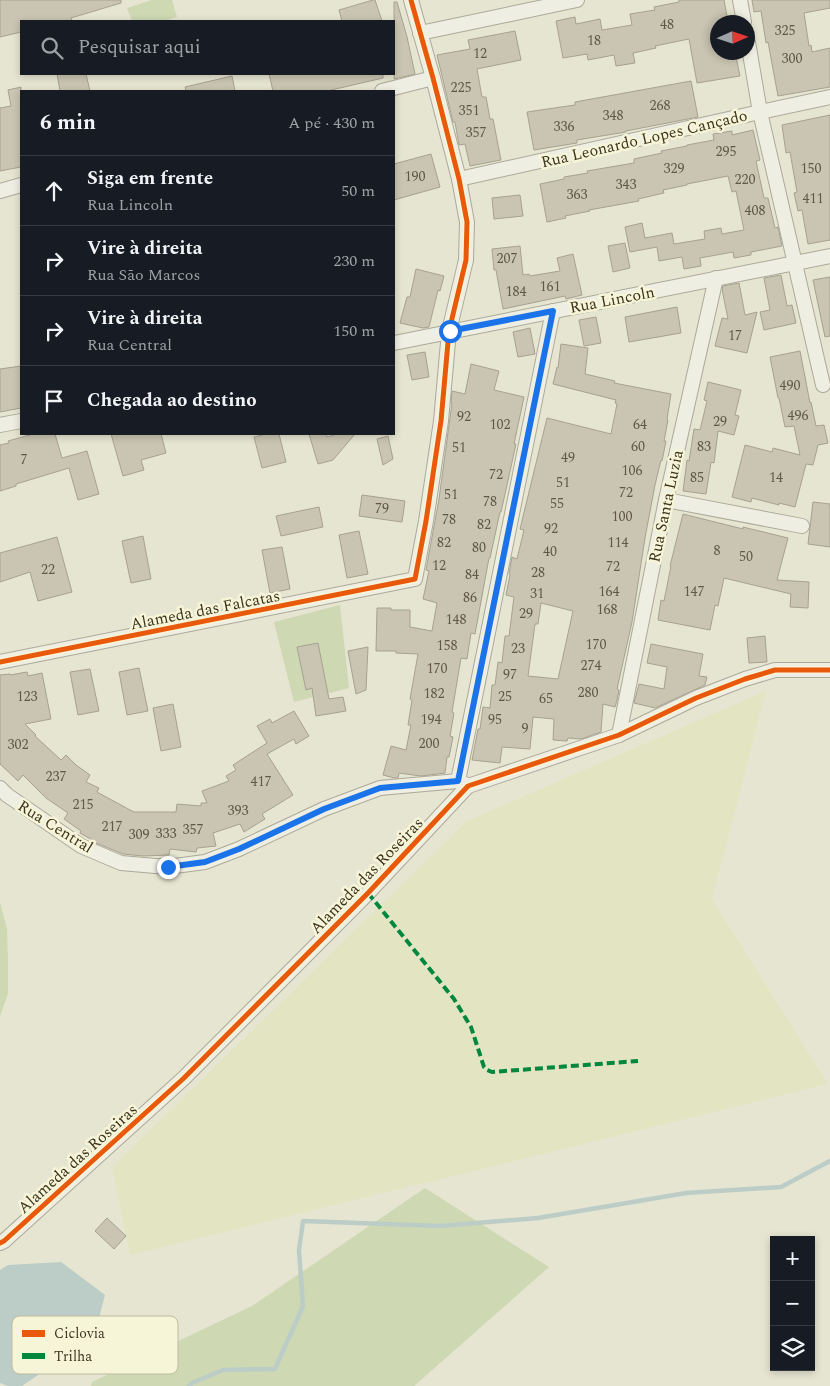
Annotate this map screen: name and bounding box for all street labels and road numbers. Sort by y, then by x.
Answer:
street label: Rua Leonardo Lopes Cançado [539,104,750,174]
street label: Rua Lincoln [568,280,657,320]
street label: Rua Santa Luzia [642,448,690,565]
street label: Alameda das Falcatas [128,584,282,636]
street label: Rua Central [13,794,98,860]
street label: Alameda das Roseiras [304,812,429,940]
street label: Alameda das Roseiras [12,1098,143,1219]

